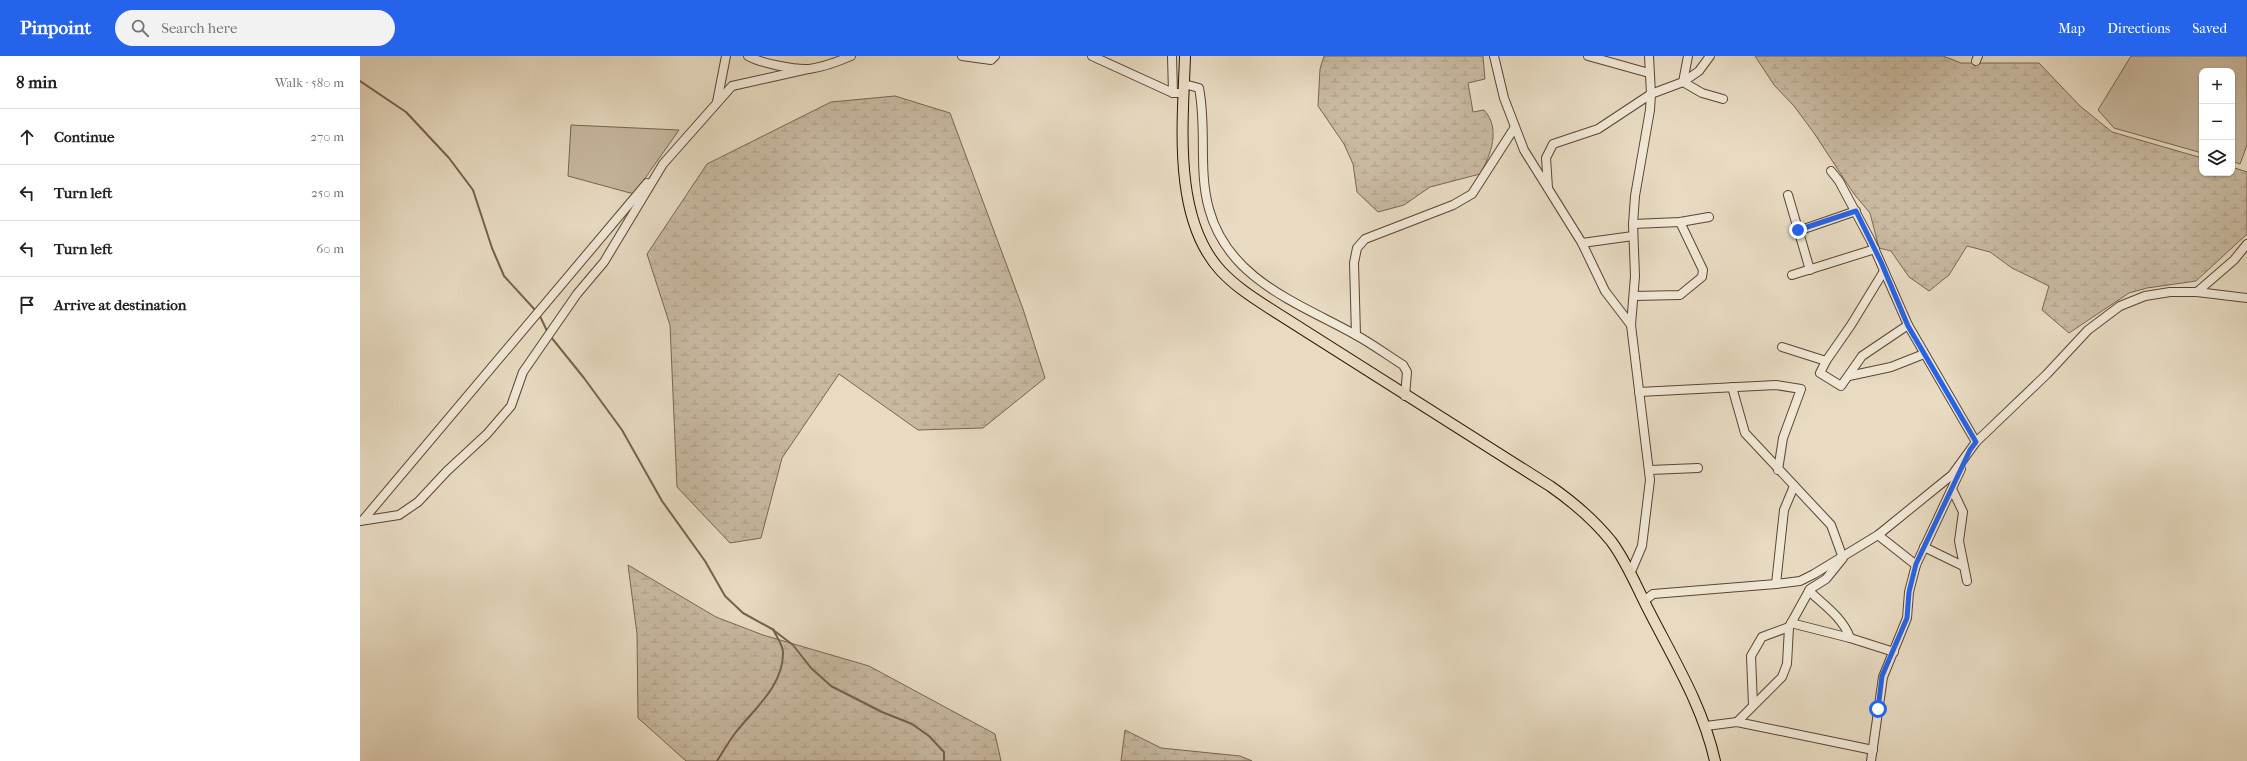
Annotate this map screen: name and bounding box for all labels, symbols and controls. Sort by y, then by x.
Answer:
search box [115,10,395,46]
text: Pinpoint [20,17,91,39]
icon: search [129,17,151,39]
text: Search here [161,19,237,37]
text: Map [2058,20,2085,37]
text: Directions [2107,20,2170,37]
text: Saved [2192,20,2227,37]
map controls [2199,68,2235,176]
button: + [2199,68,2235,104]
text: 8 min [16,72,57,92]
text: Walk · 580 m [275,75,344,90]
button: − [2199,104,2235,140]
icon: ahead [16,126,38,148]
text: Continue [54,128,114,146]
text: 270 m [310,129,344,144]
button: layers [2199,140,2235,176]
icon: left [16,182,38,204]
text: Turn left [54,184,112,202]
text: 250 m [311,185,344,200]
route end [1789,221,1807,239]
icon: left [16,238,38,260]
text: Turn left [54,240,112,258]
text: 60 m [316,241,344,256]
icon: arrive [16,294,38,316]
text: Arrive at destination [54,296,186,314]
route start [1869,700,1887,718]

